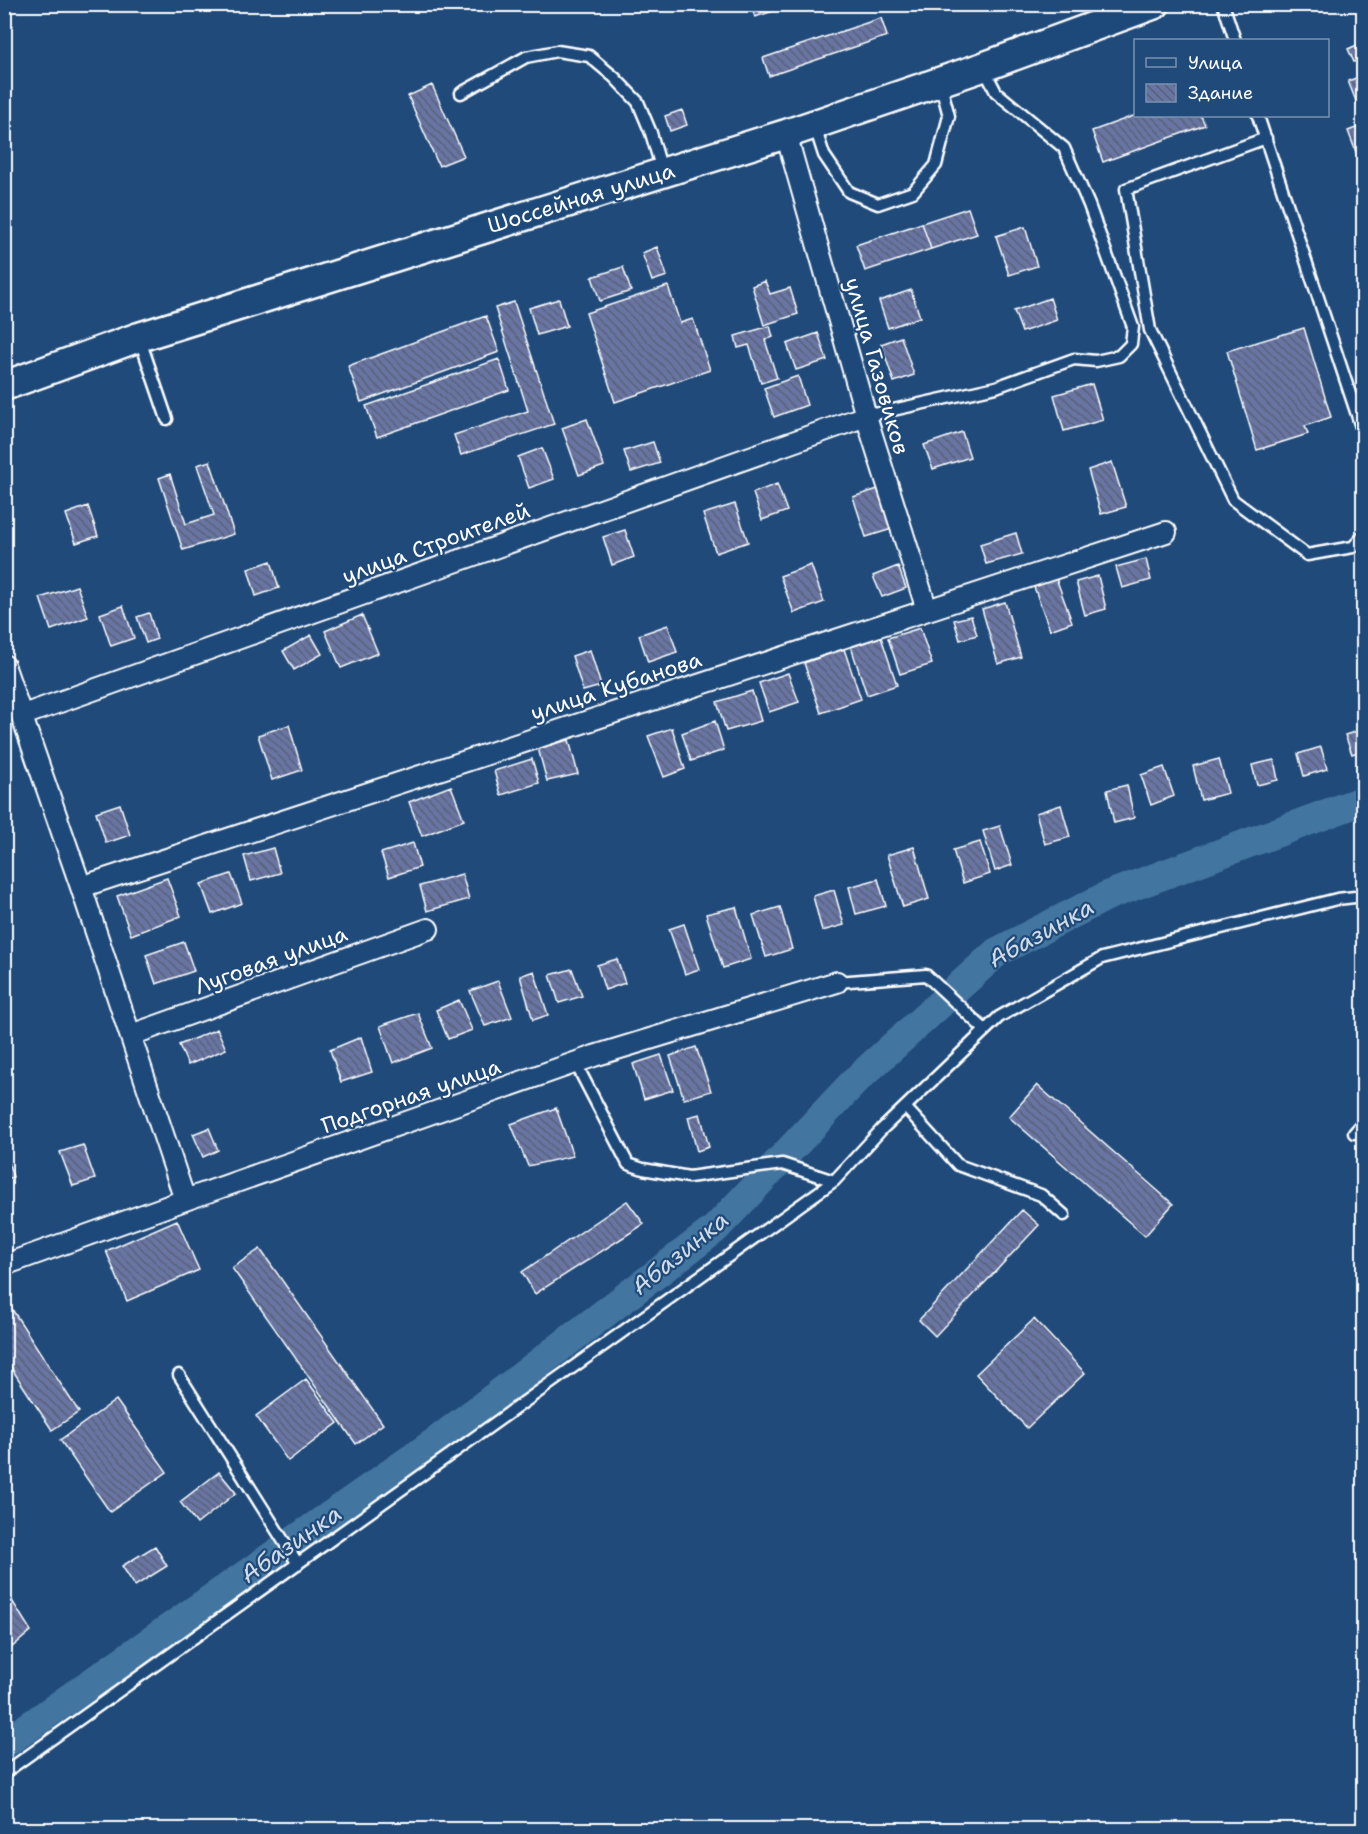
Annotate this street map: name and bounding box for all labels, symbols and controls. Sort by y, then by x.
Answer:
legend [1134,39,1329,117]
text: Улица [1188,51,1242,75]
text: Здание [1188,81,1253,105]
street label: Шоссейная улица [484,156,679,240]
street label: улица Газовиков [838,274,916,458]
street label: улица Строителей [338,496,534,590]
street label: улица Кубанова [527,645,706,727]
water label: Абазинка [982,891,1100,975]
street label: Луговая улица [191,919,352,1001]
street label: Подгорная улица [317,1052,505,1140]
water label: Абазинка [625,1204,735,1302]
water label: Абазинка [234,1497,348,1591]

